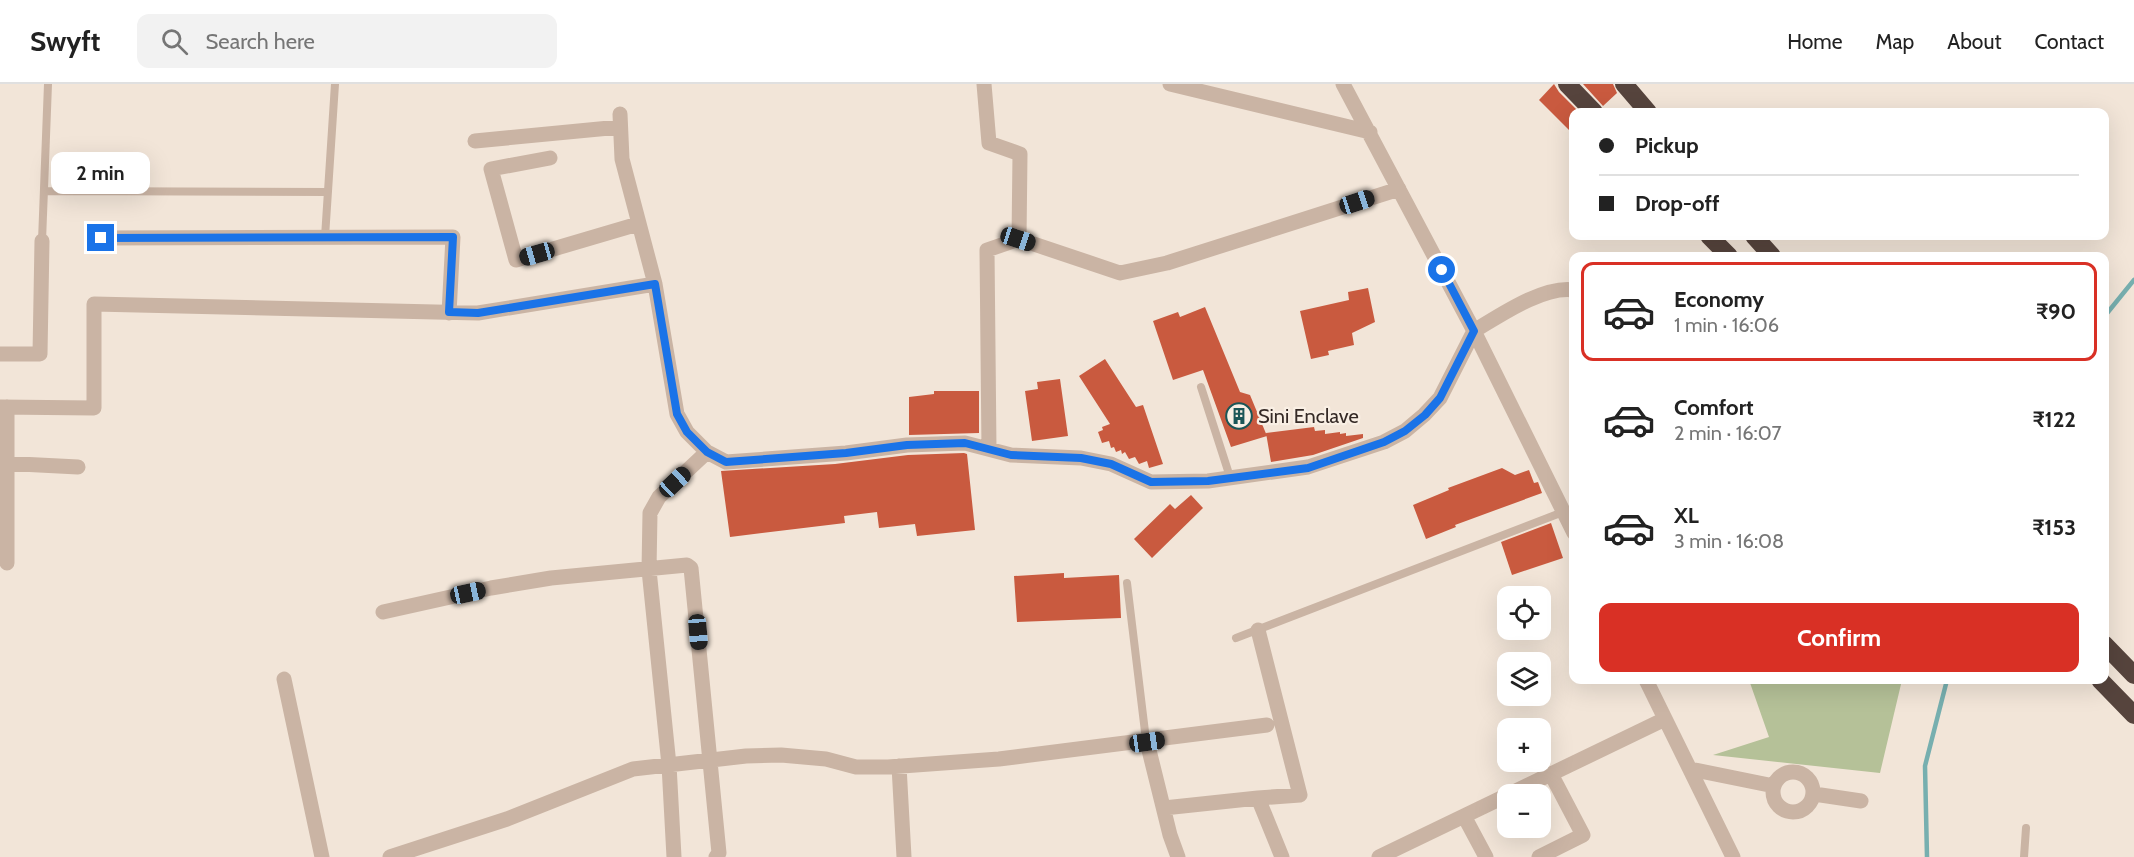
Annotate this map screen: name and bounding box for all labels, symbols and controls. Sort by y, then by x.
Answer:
search box [137,14,557,68]
text: Swyft [30,24,101,58]
icon: search [158,25,191,58]
text: Search here [206,28,315,55]
text: Home [1787,29,1843,54]
text: Map [1876,29,1914,54]
text: About [1947,29,2001,54]
text: Contact [2034,29,2104,54]
text: Pickup [1635,132,1699,159]
callout: 2 min [51,151,150,193]
text: 2 min [76,161,125,185]
car [1337,188,1377,216]
text: Drop-off [1635,190,1719,217]
route end [87,224,114,251]
car [998,225,1038,253]
car [517,240,557,268]
route start [1428,256,1455,283]
icon: car [1602,285,1656,339]
text: Economy [1674,286,1764,313]
text: ₹90 [2036,298,2076,325]
text: 1 min · 16:06 [1674,313,1779,337]
icon: car [1602,393,1656,447]
text: Comfort [1674,394,1753,421]
building icon: Sini Enclave [1224,401,1254,431]
place label: Sini Enclave [1258,404,1359,428]
text: ₹122 [2033,406,2076,433]
text: 2 min · 16:07 [1674,421,1782,445]
car [656,463,694,501]
icon: car [1602,501,1656,555]
text: XL [1674,502,1699,529]
text: ₹153 [2032,514,2076,541]
text: 3 min · 16:08 [1674,529,1784,553]
car [449,580,487,606]
map controls [1497,586,1551,838]
button: locate [1497,586,1551,640]
button: Confirm [1599,603,2079,672]
car [687,613,709,651]
button: layers [1497,652,1551,706]
button: + [1497,718,1551,772]
car [1128,731,1166,753]
button: − [1497,784,1551,838]

